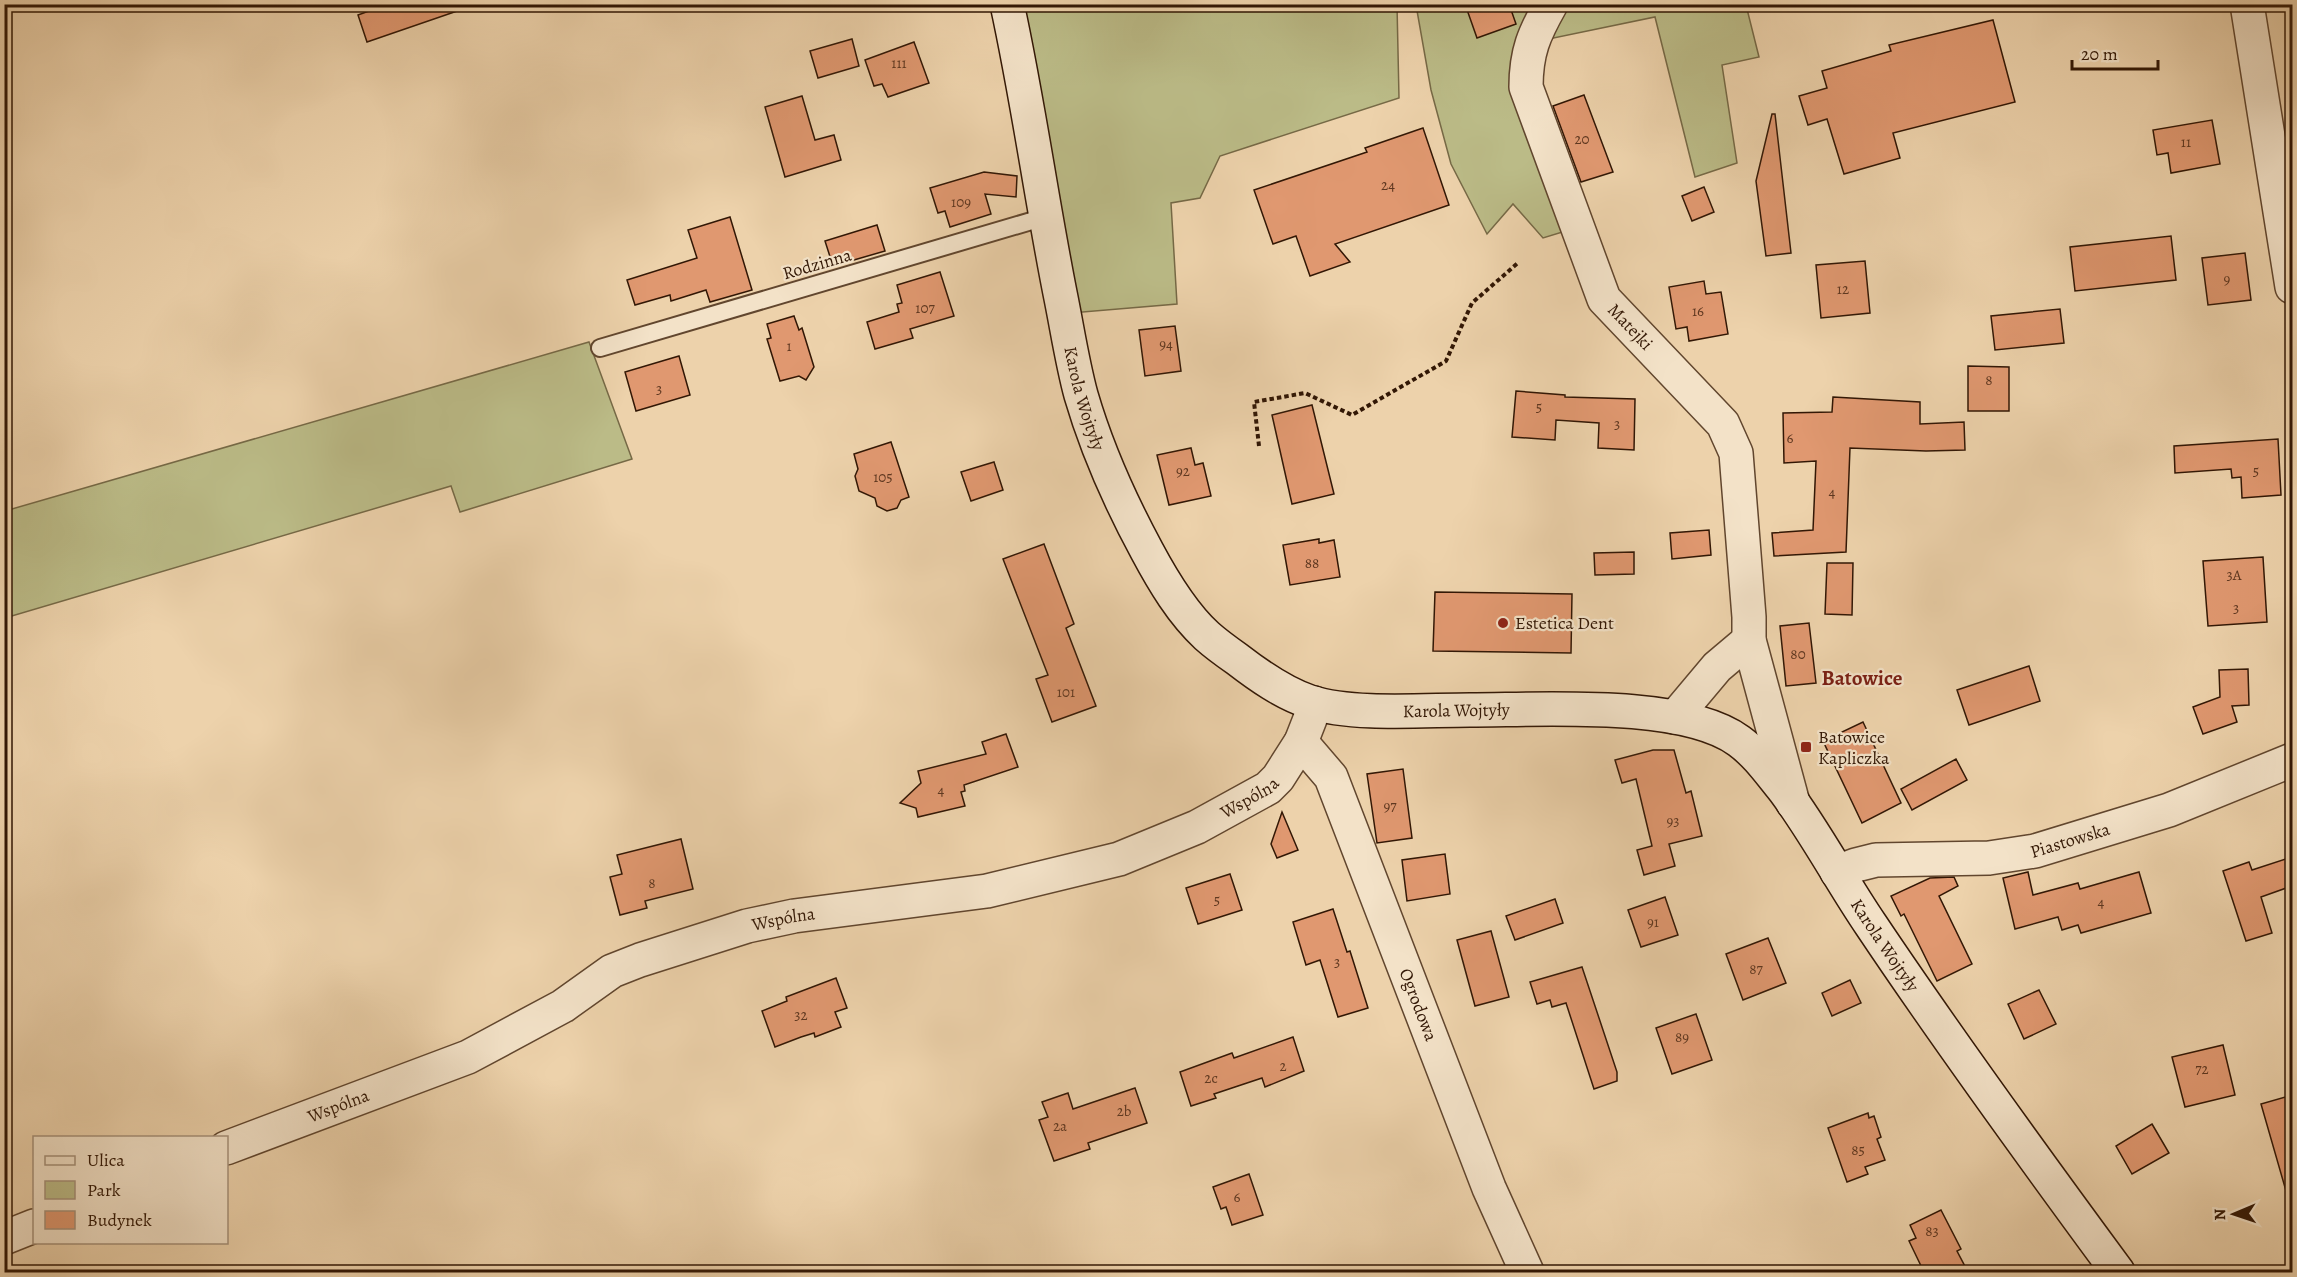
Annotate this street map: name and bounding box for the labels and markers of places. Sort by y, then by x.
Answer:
place label: Estetica Dent [1515,611,1614,635]
marker: Estetica Dent [1496,616,1510,630]
place label: Batowice Kapliczka [1818,725,1890,770]
marker: Batowice Kapliczka [1799,740,1813,754]

